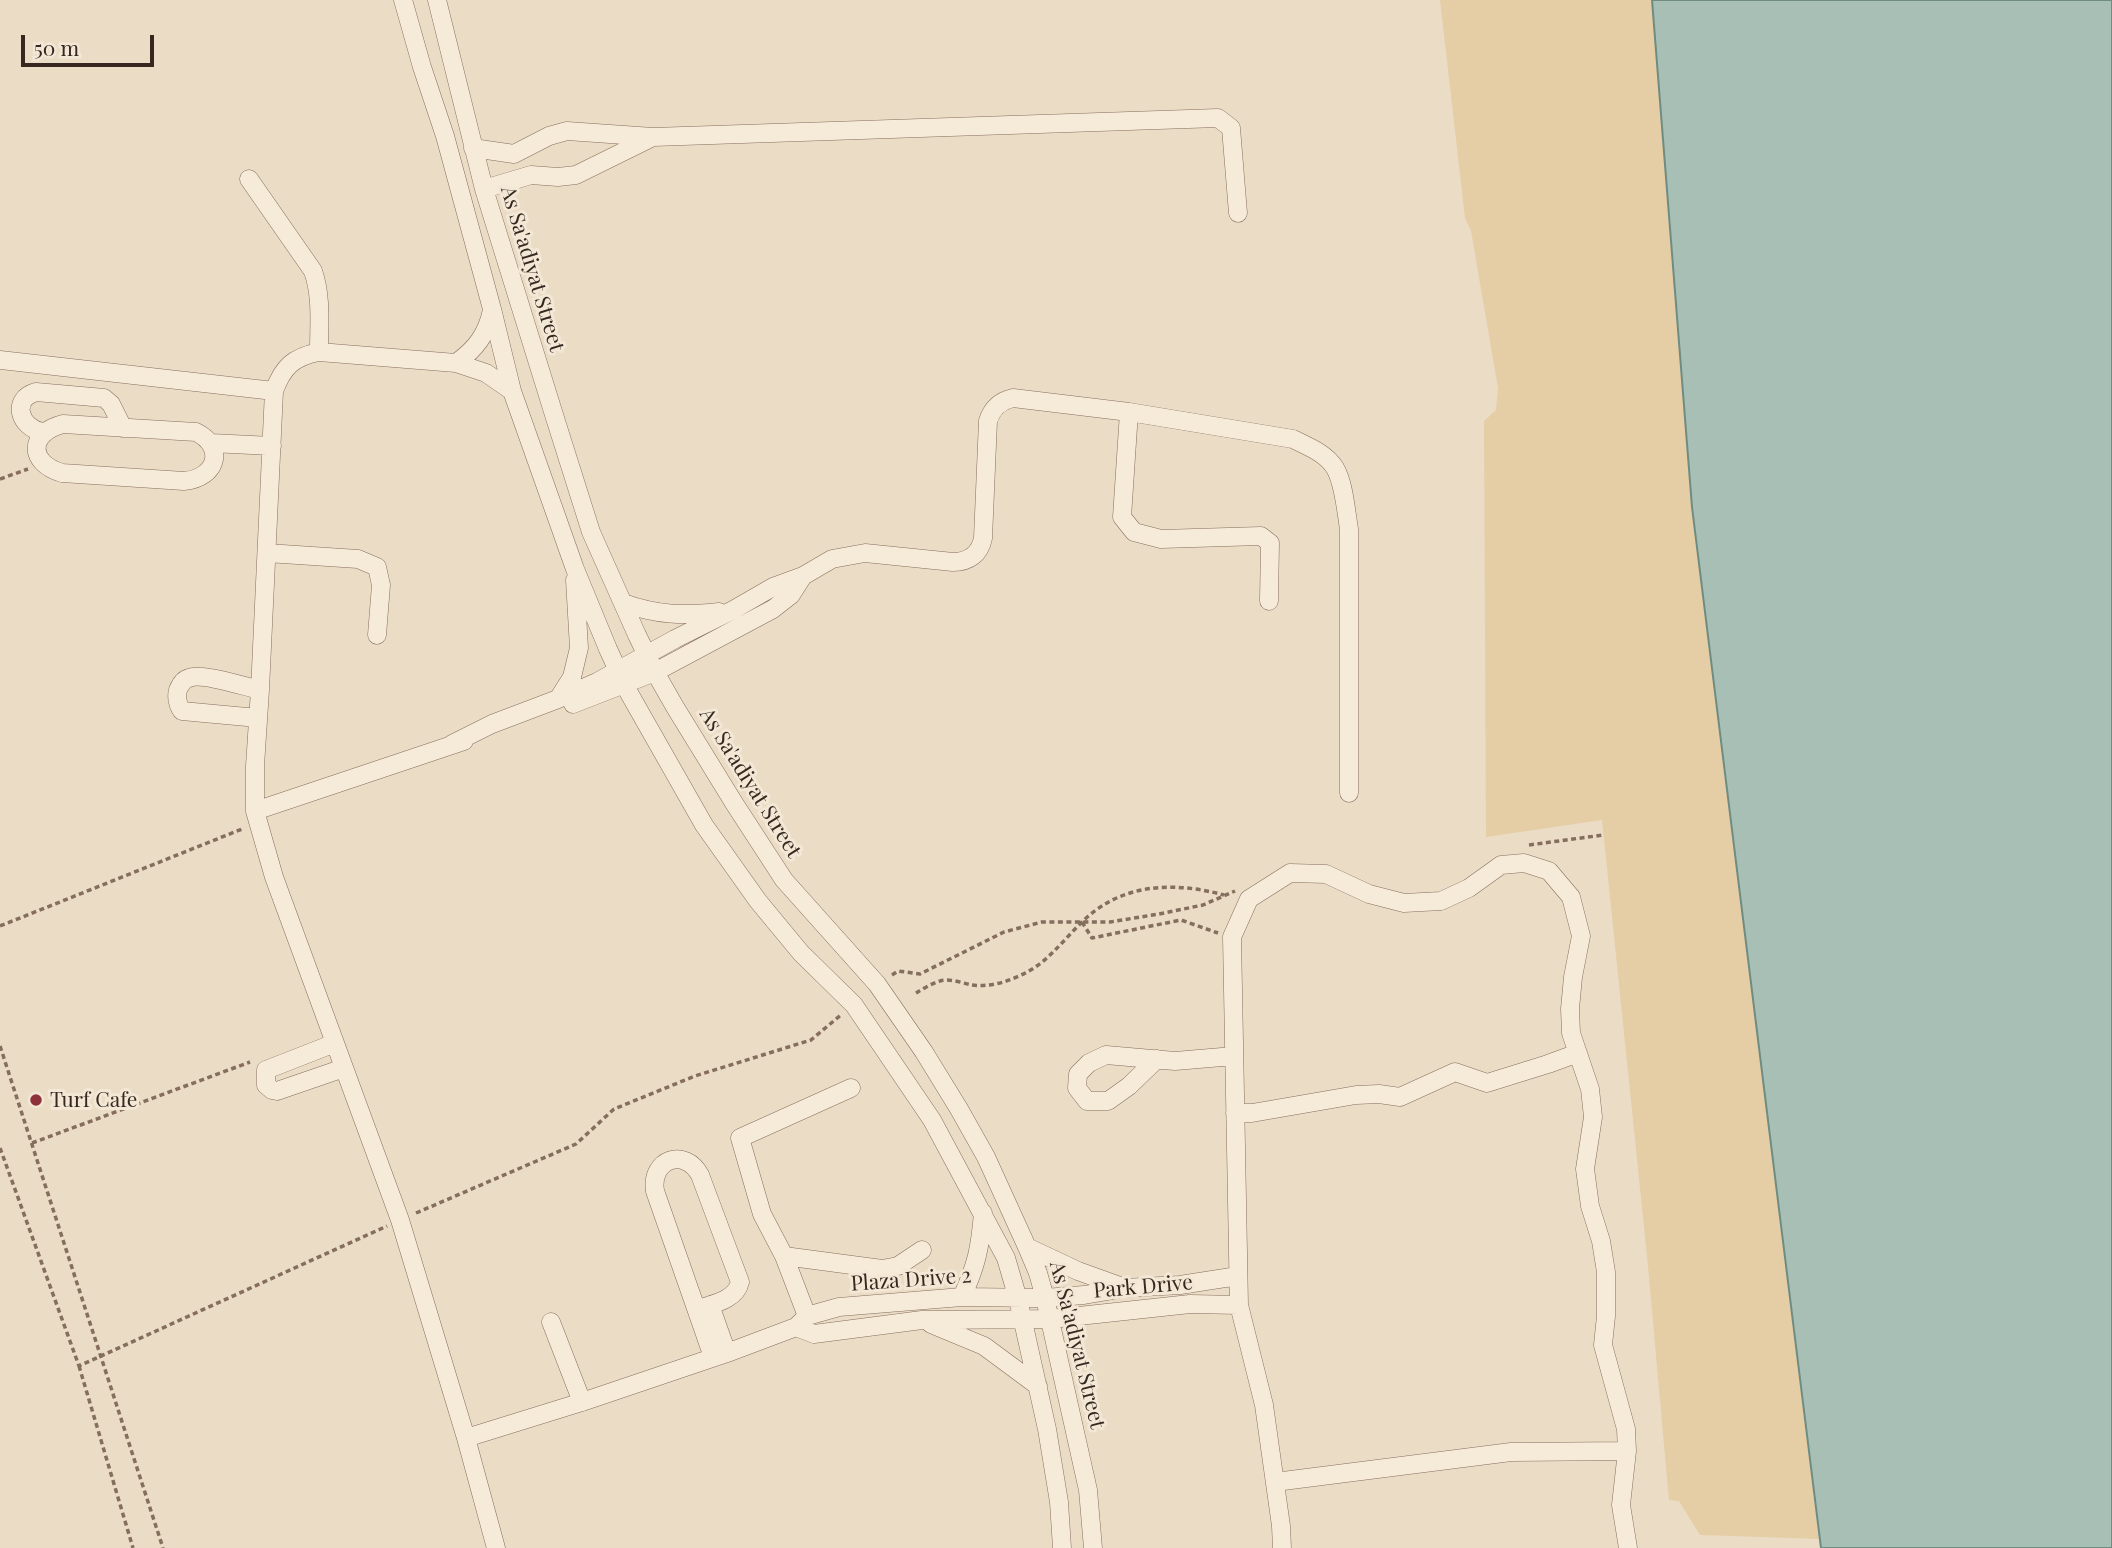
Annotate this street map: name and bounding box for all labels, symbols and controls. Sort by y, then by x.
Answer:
scale bar [24,21,158,65]
text: 50 m [34,33,79,61]
street label: As Sa'adiyat Street [495,183,569,355]
street label: As Sa'adiyat Street [694,704,806,862]
place label: Turf Cafe [50,1087,137,1113]
marker: Turf Cafe [28,1092,44,1108]
street label: As Sa'adiyat Street [1044,1259,1110,1431]
street label: Plaza Drive 2 [850,1263,972,1297]
street label: Park Drive [1092,1270,1194,1304]

